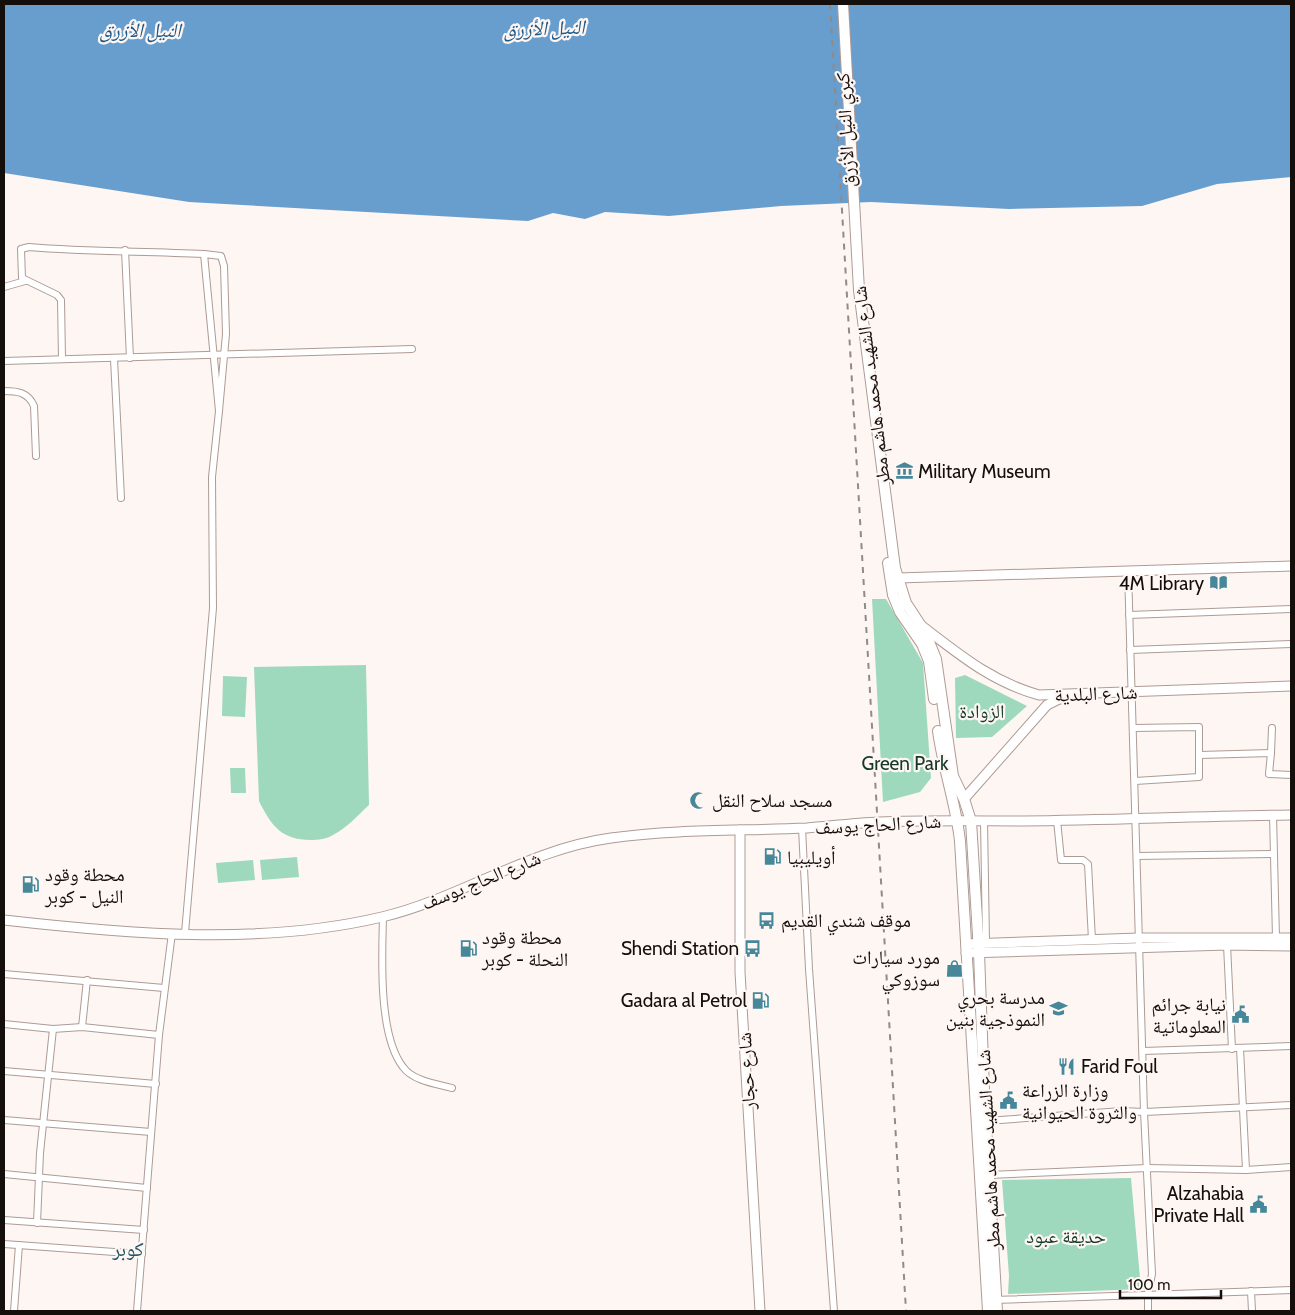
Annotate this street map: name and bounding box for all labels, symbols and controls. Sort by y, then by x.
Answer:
water label: النيل الأزرق [503,15,587,42]
water label: النيل الأزرق [99,18,183,43]
street label: كبري النيل الأزرق [831,72,864,188]
street label: شارع الشهيد محمد هاشم مطر [848,285,896,488]
place label: Military Museum [918,460,1051,483]
museum icon: Military Museum [894,461,914,481]
place label: 4M Library [1119,572,1204,595]
library icon: 4M Library [1208,573,1228,593]
street label: شارع البلدية [1054,681,1138,706]
park label: الزوادة [959,700,1005,723]
park label: Green Park [861,752,949,775]
place label: مسجد سلاح النقل [712,789,832,812]
mosque icon: مسجد سلاح النقل [688,790,708,810]
street label: شارع الحاج يوسف [814,810,942,839]
street label: شارع الحاج يوسف [418,846,544,915]
place label: أويليبيا [787,846,836,869]
fuel station icon: أويليبيا [763,847,783,867]
place label: محطة وقود النيل - كوبر [44,863,125,908]
fuel station icon: محطة وقود النيل - كوبر [21,875,41,895]
place label: موقف شندي القديم [781,909,911,936]
bus stop icon: موقف شندي القديم [757,910,777,930]
place label: محطة وقود النحلة - كوبر [481,926,568,971]
place label: Shendi Station [621,937,739,960]
fuel station icon: محطة وقود النحلة - كوبر [458,938,478,958]
bus stop icon: Shendi Station [743,938,763,958]
place label: مورد سيارات سوزوكي [852,946,940,995]
shop icon: مورد سيارات سوزوكي [944,958,964,978]
place label: مدرسة بحري النموذجية بنين [946,986,1045,1031]
place label: Gadara al Petrol [621,989,748,1012]
fuel station icon: Gadara al Petrol [751,990,771,1010]
place label: نيابة جرائم المعلوماتية [1152,993,1226,1038]
school or university icon: مدرسة بحري النموذجية بنين [1049,998,1069,1018]
public building icon: نيابة جرائم المعلوماتية [1230,1005,1250,1025]
street label: شارع حجار [733,1032,760,1111]
street label: شارع الشهيد محمد هاشم مطر [972,1049,1006,1252]
place label: Farid Foul [1081,1055,1158,1078]
restaurant icon: Farid Foul [1057,1056,1077,1076]
place label: وزارة الزراعة والثروة الحيوانية [1022,1079,1137,1124]
public building icon: وزارة الزراعة والثروة الحيوانية [998,1091,1018,1111]
place label: Alzahabia Private Hall [1153,1182,1245,1227]
public building icon: Alzahabia Private Hall [1248,1194,1268,1214]
park label: حديقة عبود [1026,1225,1106,1248]
district label: كوبر [111,1237,144,1261]
scale bar [1120,1268,1221,1300]
text: 100 m [1128,1276,1170,1294]

